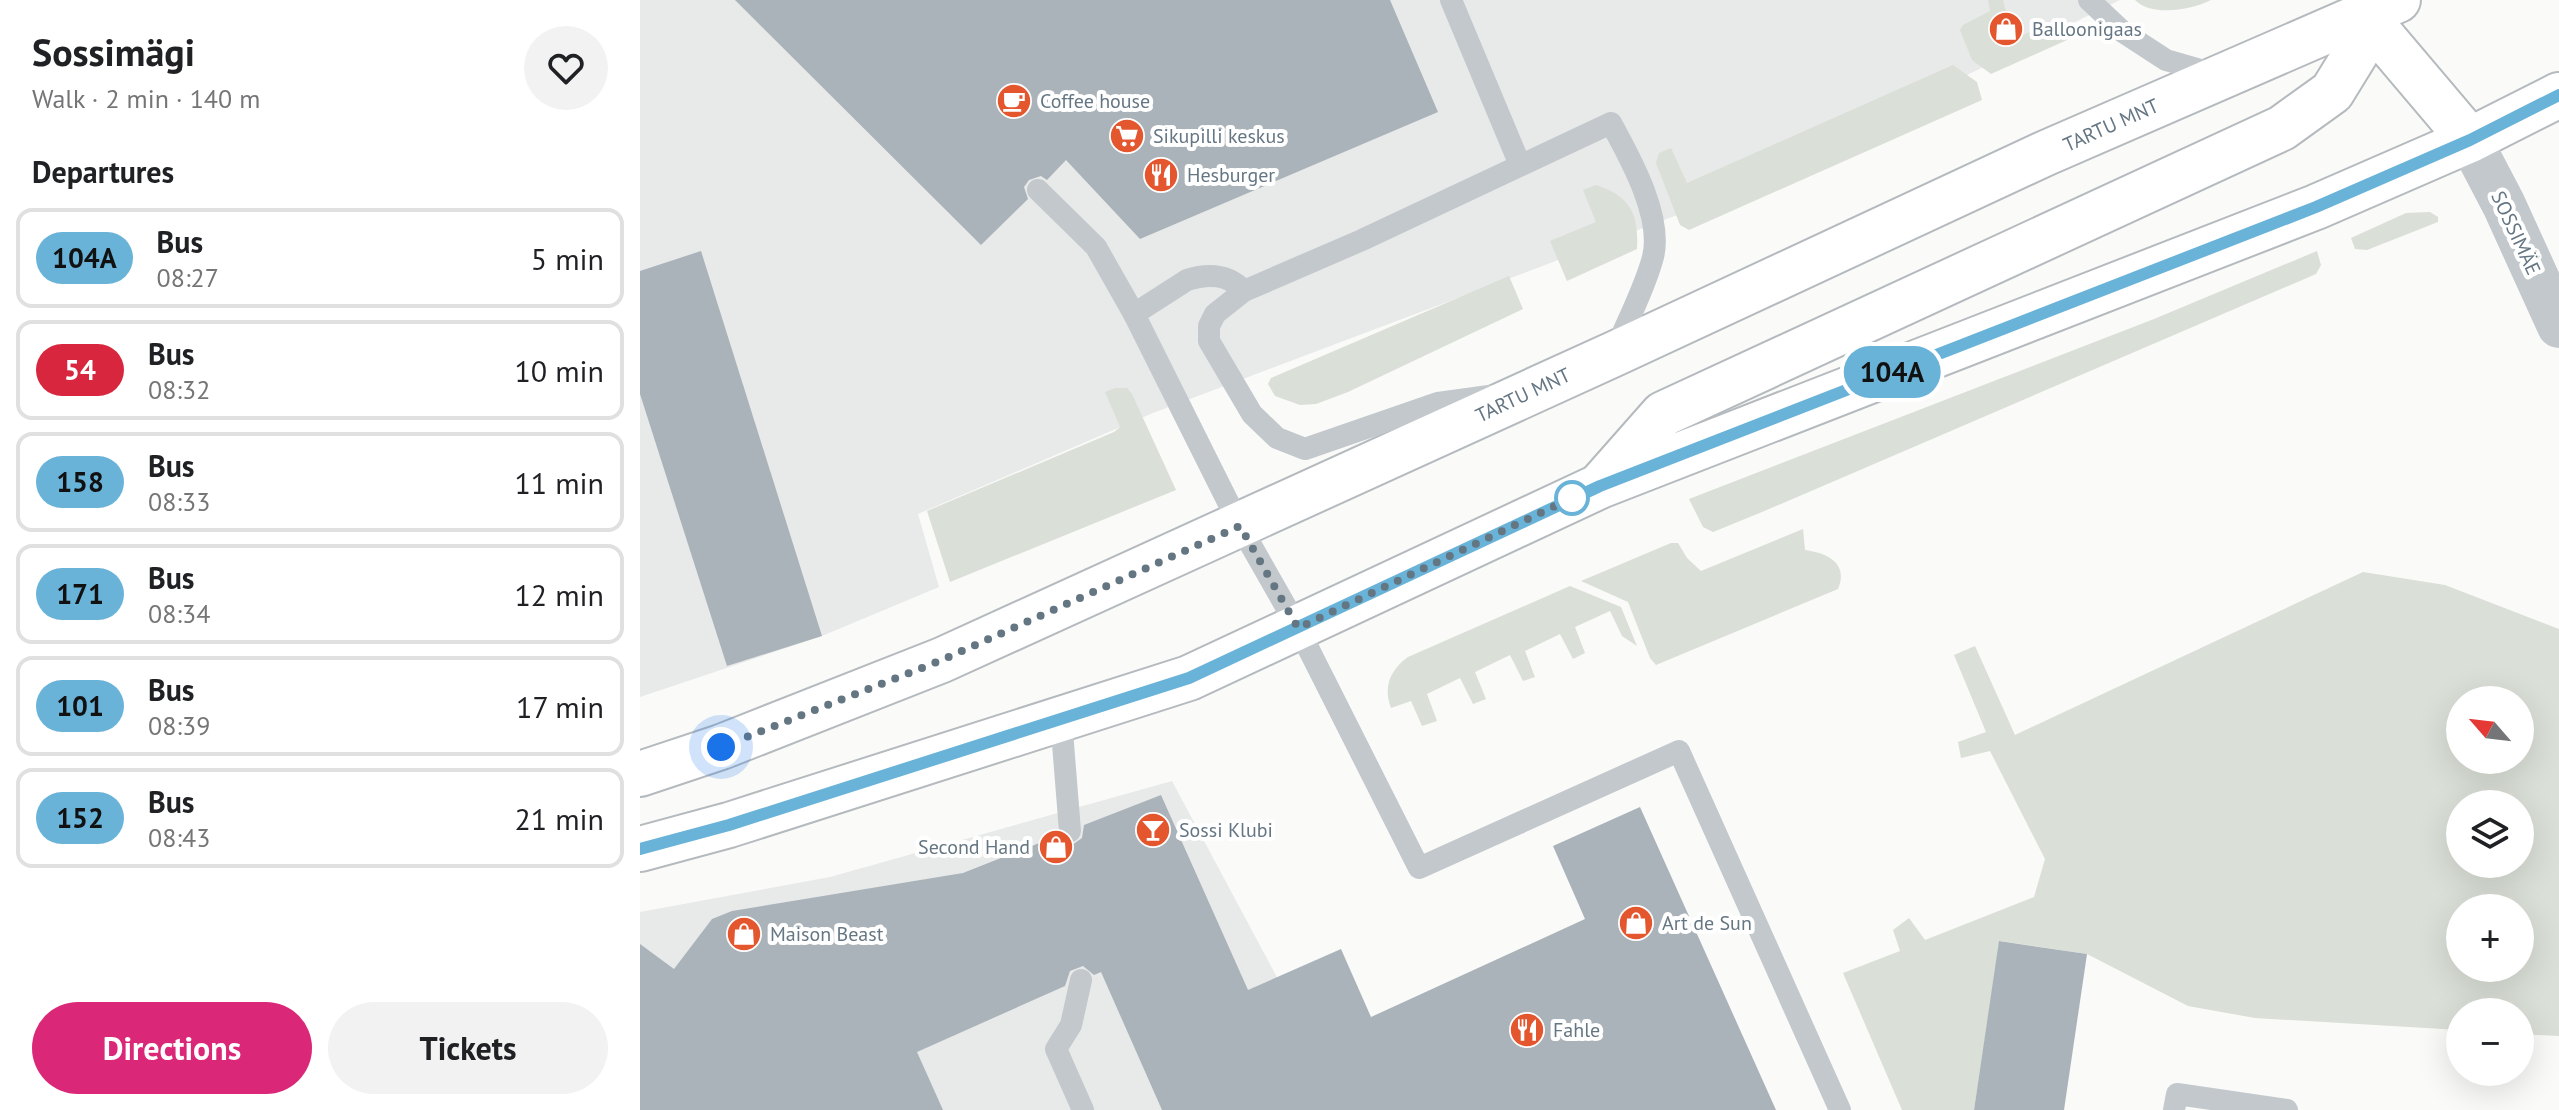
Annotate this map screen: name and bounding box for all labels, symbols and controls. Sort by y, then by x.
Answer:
shop icon: Balloonigaas [1987,10,2025,48]
place label: Balloonigaas [2032,16,2142,42]
button: heart [524,26,608,110]
text: Sossimägi [32,27,195,76]
text: Walk · 2 min · 140 m [32,82,260,115]
cafe icon: Coffee house [995,82,1033,120]
place label: Coffee house [1040,88,1150,114]
street label: TARTU MNT [2059,92,2163,158]
supermarket icon: Sikupilli keskus [1108,117,1146,155]
place label: Sikupilli keskus [1153,123,1285,149]
text: Departures [32,152,174,191]
restaurant icon: Hesburger [1142,156,1180,194]
place label: Hesburger [1187,162,1275,188]
street label: SOSSIMÄE [2485,187,2547,279]
text: Bus [157,222,203,261]
text: 104A [52,239,117,276]
text: 5 min [531,239,604,278]
text: 08:27 [157,261,219,294]
text: Bus [148,334,195,373]
line badge: 104A [1836,346,1948,398]
text: 54 [64,351,96,388]
text: 10 min [514,351,604,390]
text: 104A [1860,353,1924,390]
street label: TARTU MNT [1471,362,1575,428]
text: 08:32 [148,373,210,406]
text: Bus [148,446,195,485]
text: 158 [56,463,104,500]
text: 11 min [514,463,604,502]
unlabelled marker [1555,481,1589,515]
text: 08:33 [148,485,210,518]
text: Bus [148,558,195,597]
text: 171 [56,575,104,612]
text: 12 min [514,575,604,614]
text: 08:34 [148,597,210,630]
text: Bus [148,670,195,709]
north arrow [2446,686,2534,774]
map controls [2446,686,2534,1086]
text: 101 [56,687,104,724]
text: 17 min [516,687,604,726]
text: 08:39 [148,709,210,742]
your location [701,727,741,767]
text: Bus [148,782,195,821]
button: layers [2446,790,2534,878]
text: 152 [56,799,104,836]
text: 21 min [514,799,604,838]
bar icon: Sossi Klubi [1134,811,1172,849]
place label: Sossi Klubi [1179,817,1273,843]
text: 08:43 [148,821,210,854]
shop icon: Second Hand [1037,828,1075,866]
place label: Second Hand [918,834,1030,860]
button: + [2446,894,2534,982]
shop icon: Art de Sun [1617,904,1655,942]
place label: Art de Sun [1662,910,1752,936]
shop icon: Maison Beast [725,915,763,953]
place label: Maison Beast [770,921,884,947]
button: − [2446,998,2534,1086]
button: Directions [32,1002,312,1094]
button: Tickets [328,1002,608,1094]
restaurant icon: Fahle [1508,1011,1546,1049]
place label: Fahle [1553,1017,1600,1043]

